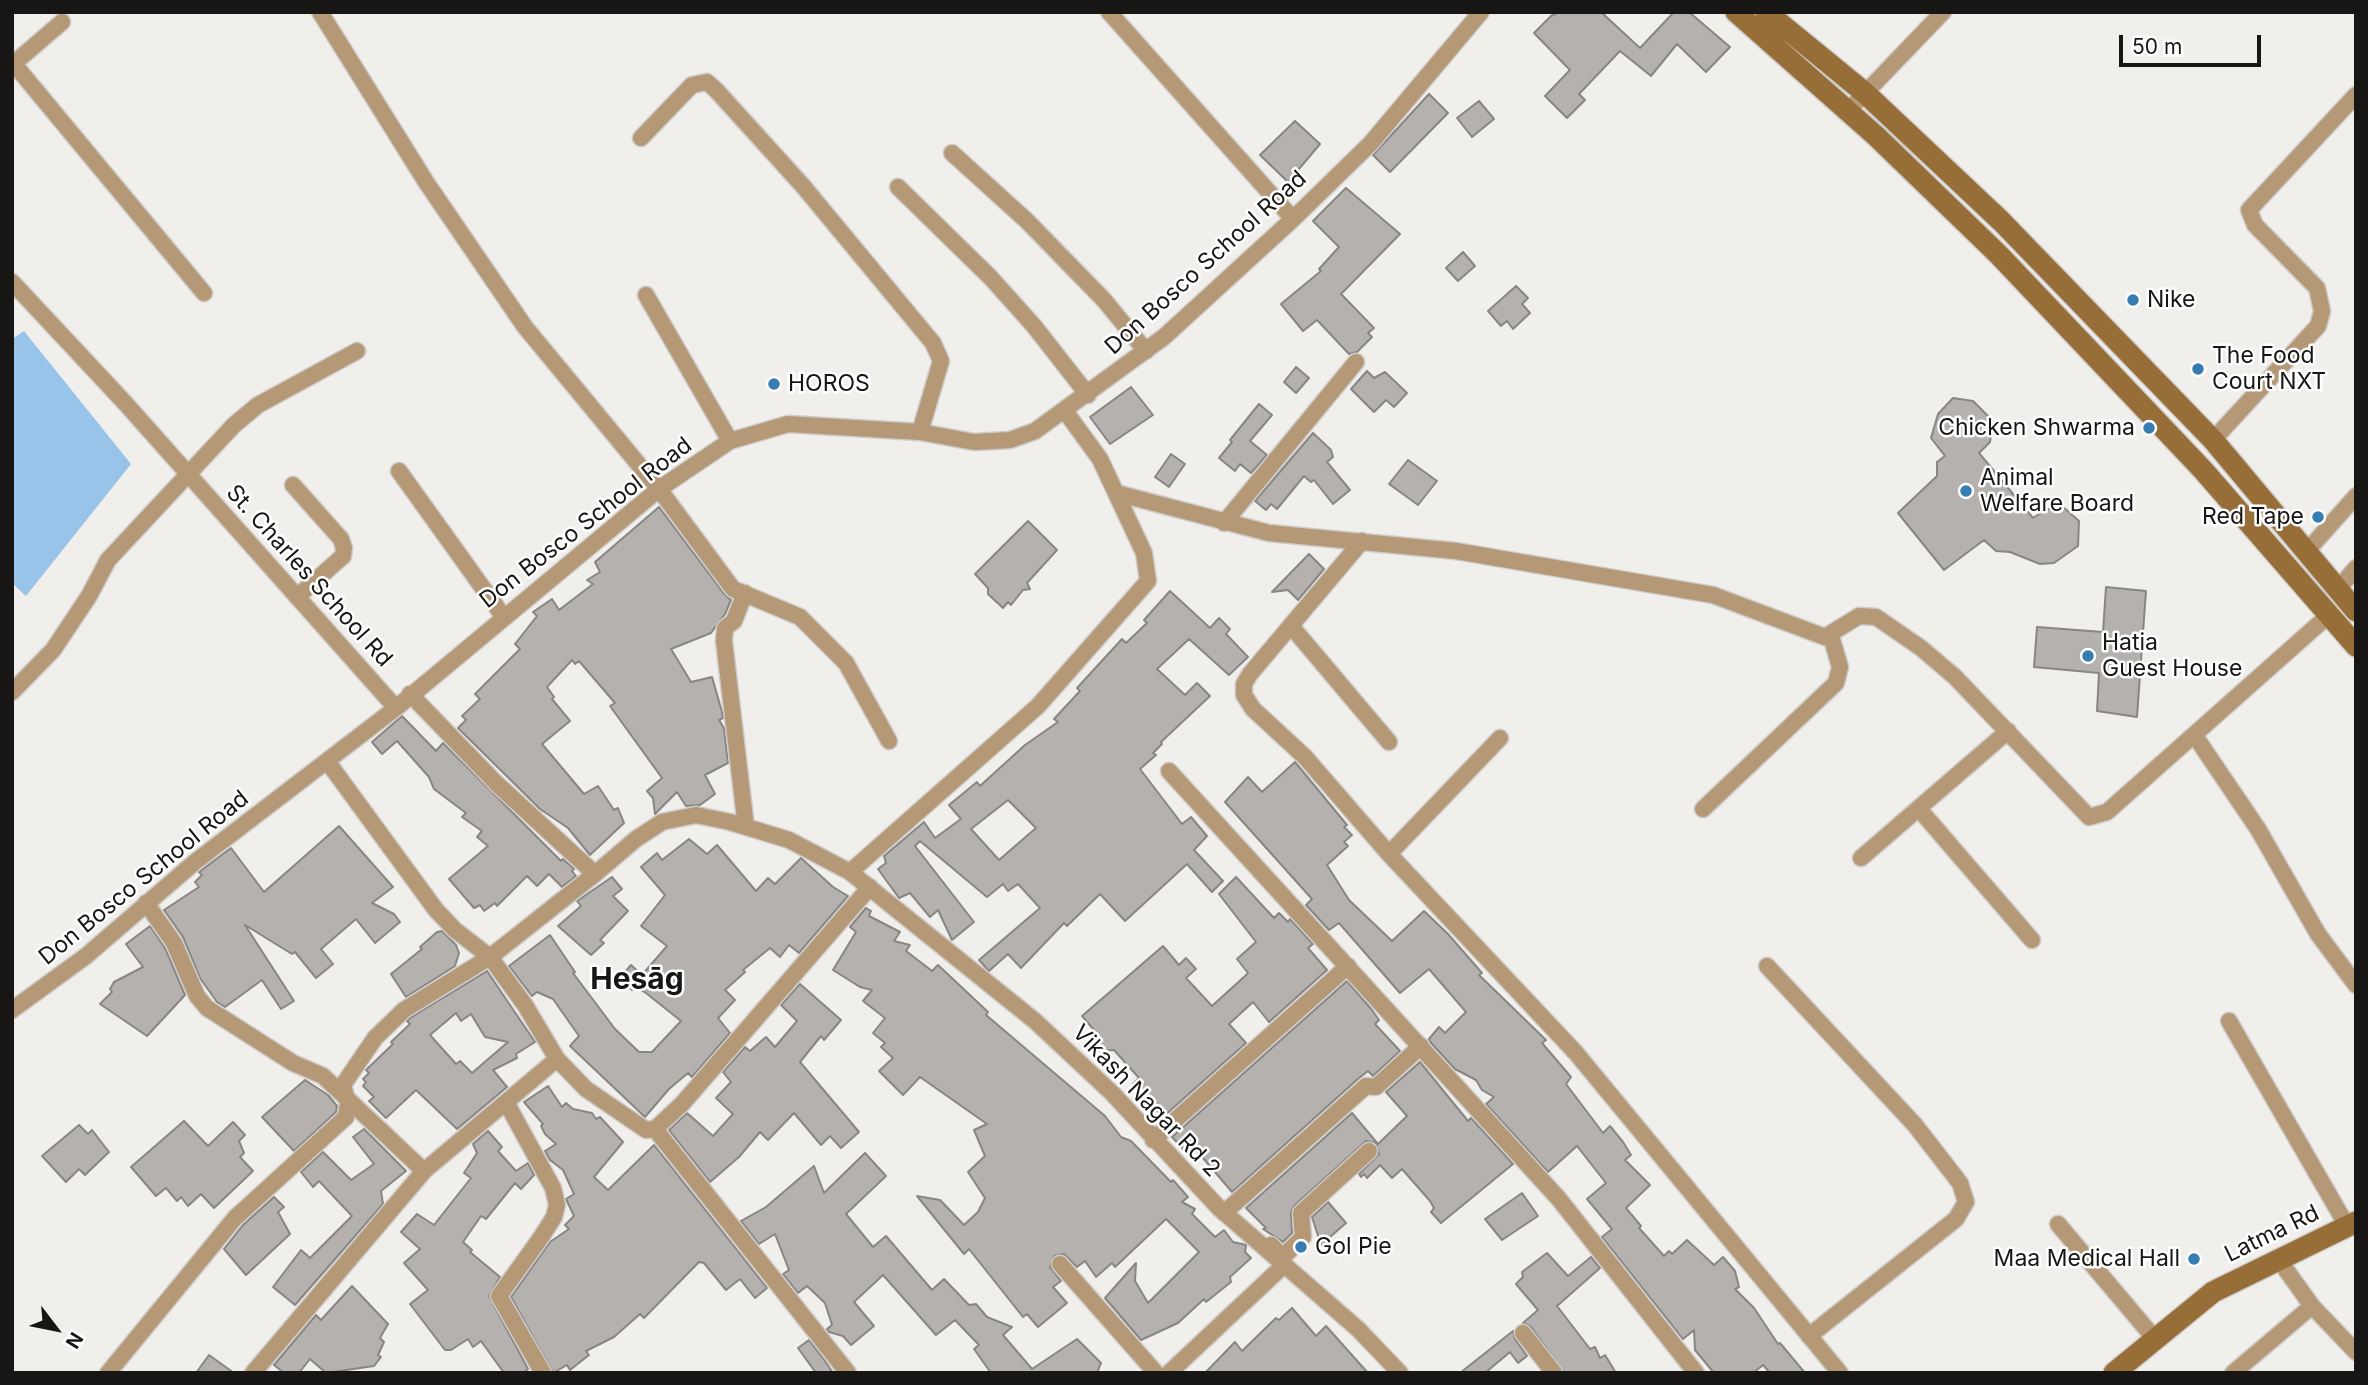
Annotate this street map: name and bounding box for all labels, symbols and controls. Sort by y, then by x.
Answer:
scale bar [2123,21,2265,65]
text: 50 m [2132,34,2182,59]
street label: Don Bosco School Road [1100,165,1312,361]
place label: Nike [2147,286,2195,314]
marker: Nike [2125,292,2141,308]
place label: The Food Court NXT [2212,342,2326,396]
marker: The Food Court NXT [2190,361,2206,377]
place label: HOROS [788,370,870,398]
marker: HOROS [766,376,782,392]
place label: Chicken Shwarma [1938,414,2135,442]
marker: Chicken Shwarma [2141,420,2157,436]
street label: Don Bosco School Road [475,432,697,614]
place label: Animal Welfare Board [1980,464,2134,518]
street label: St. Charles School Rd [220,479,398,673]
marker: Animal Welfare Board [1958,483,1974,499]
place label: Red Tape [2202,503,2304,531]
marker: Red Tape [2310,509,2326,525]
place label: Hatia Guest House [2102,629,2242,683]
marker: Hatia Guest House [2080,648,2096,664]
street label: Don Bosco School Road [34,785,254,971]
district label: Hesāg [590,962,684,998]
street label: Vikash Nagar Rd 2 [1066,1019,1226,1183]
street label: Latma Rd [2220,1199,2324,1269]
place label: Gol Pie [1315,1233,1392,1261]
marker: Gol Pie [1293,1239,1309,1255]
place label: Maa Medical Hall [1994,1245,2180,1273]
marker: Maa Medical Hall [2186,1251,2202,1267]
north arrow [21,1294,91,1364]
text: N [61,1328,88,1353]

